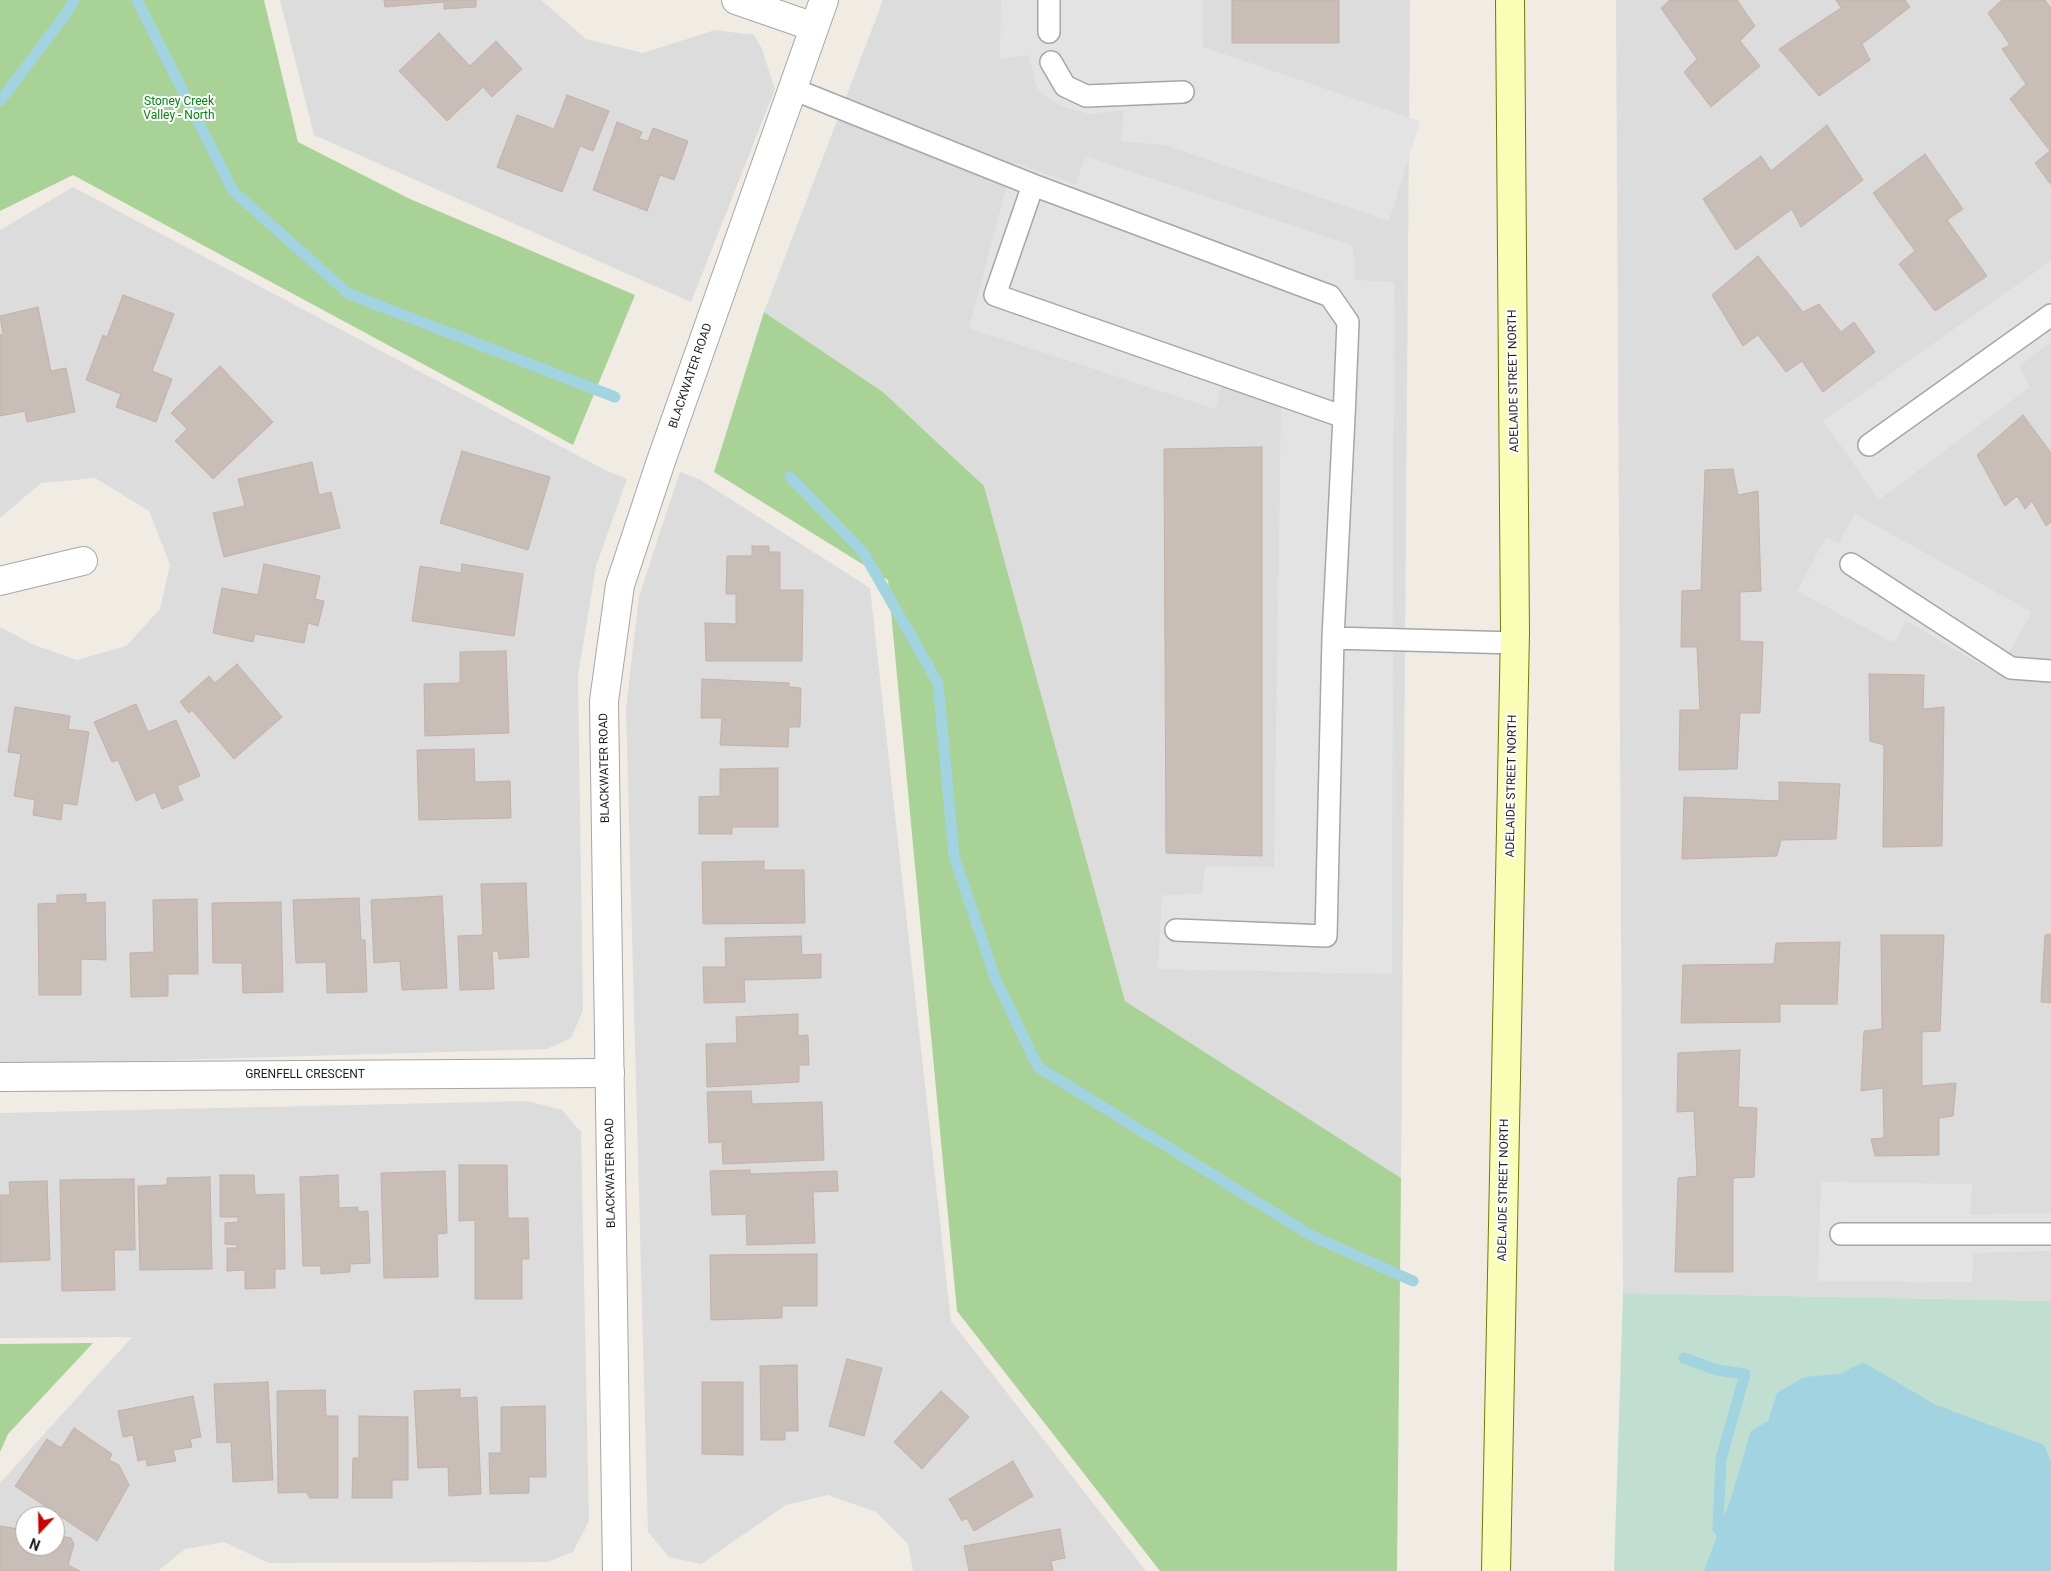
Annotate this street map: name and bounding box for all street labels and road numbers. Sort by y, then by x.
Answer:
street label: ADELAIDE STREET NORTH [1506,309,1522,453]
street label: BLACKWATER ROAD [666,322,716,430]
street label: BLACKWATER ROAD [597,713,613,823]
street label: ADELAIDE STREET NORTH [1504,714,1520,858]
street label: GRENFELL CRESCENT [245,1068,365,1082]
street label: BLACKWATER ROAD [603,1118,619,1228]
street label: ADELAIDE STREET NORTH [1496,1118,1512,1262]

